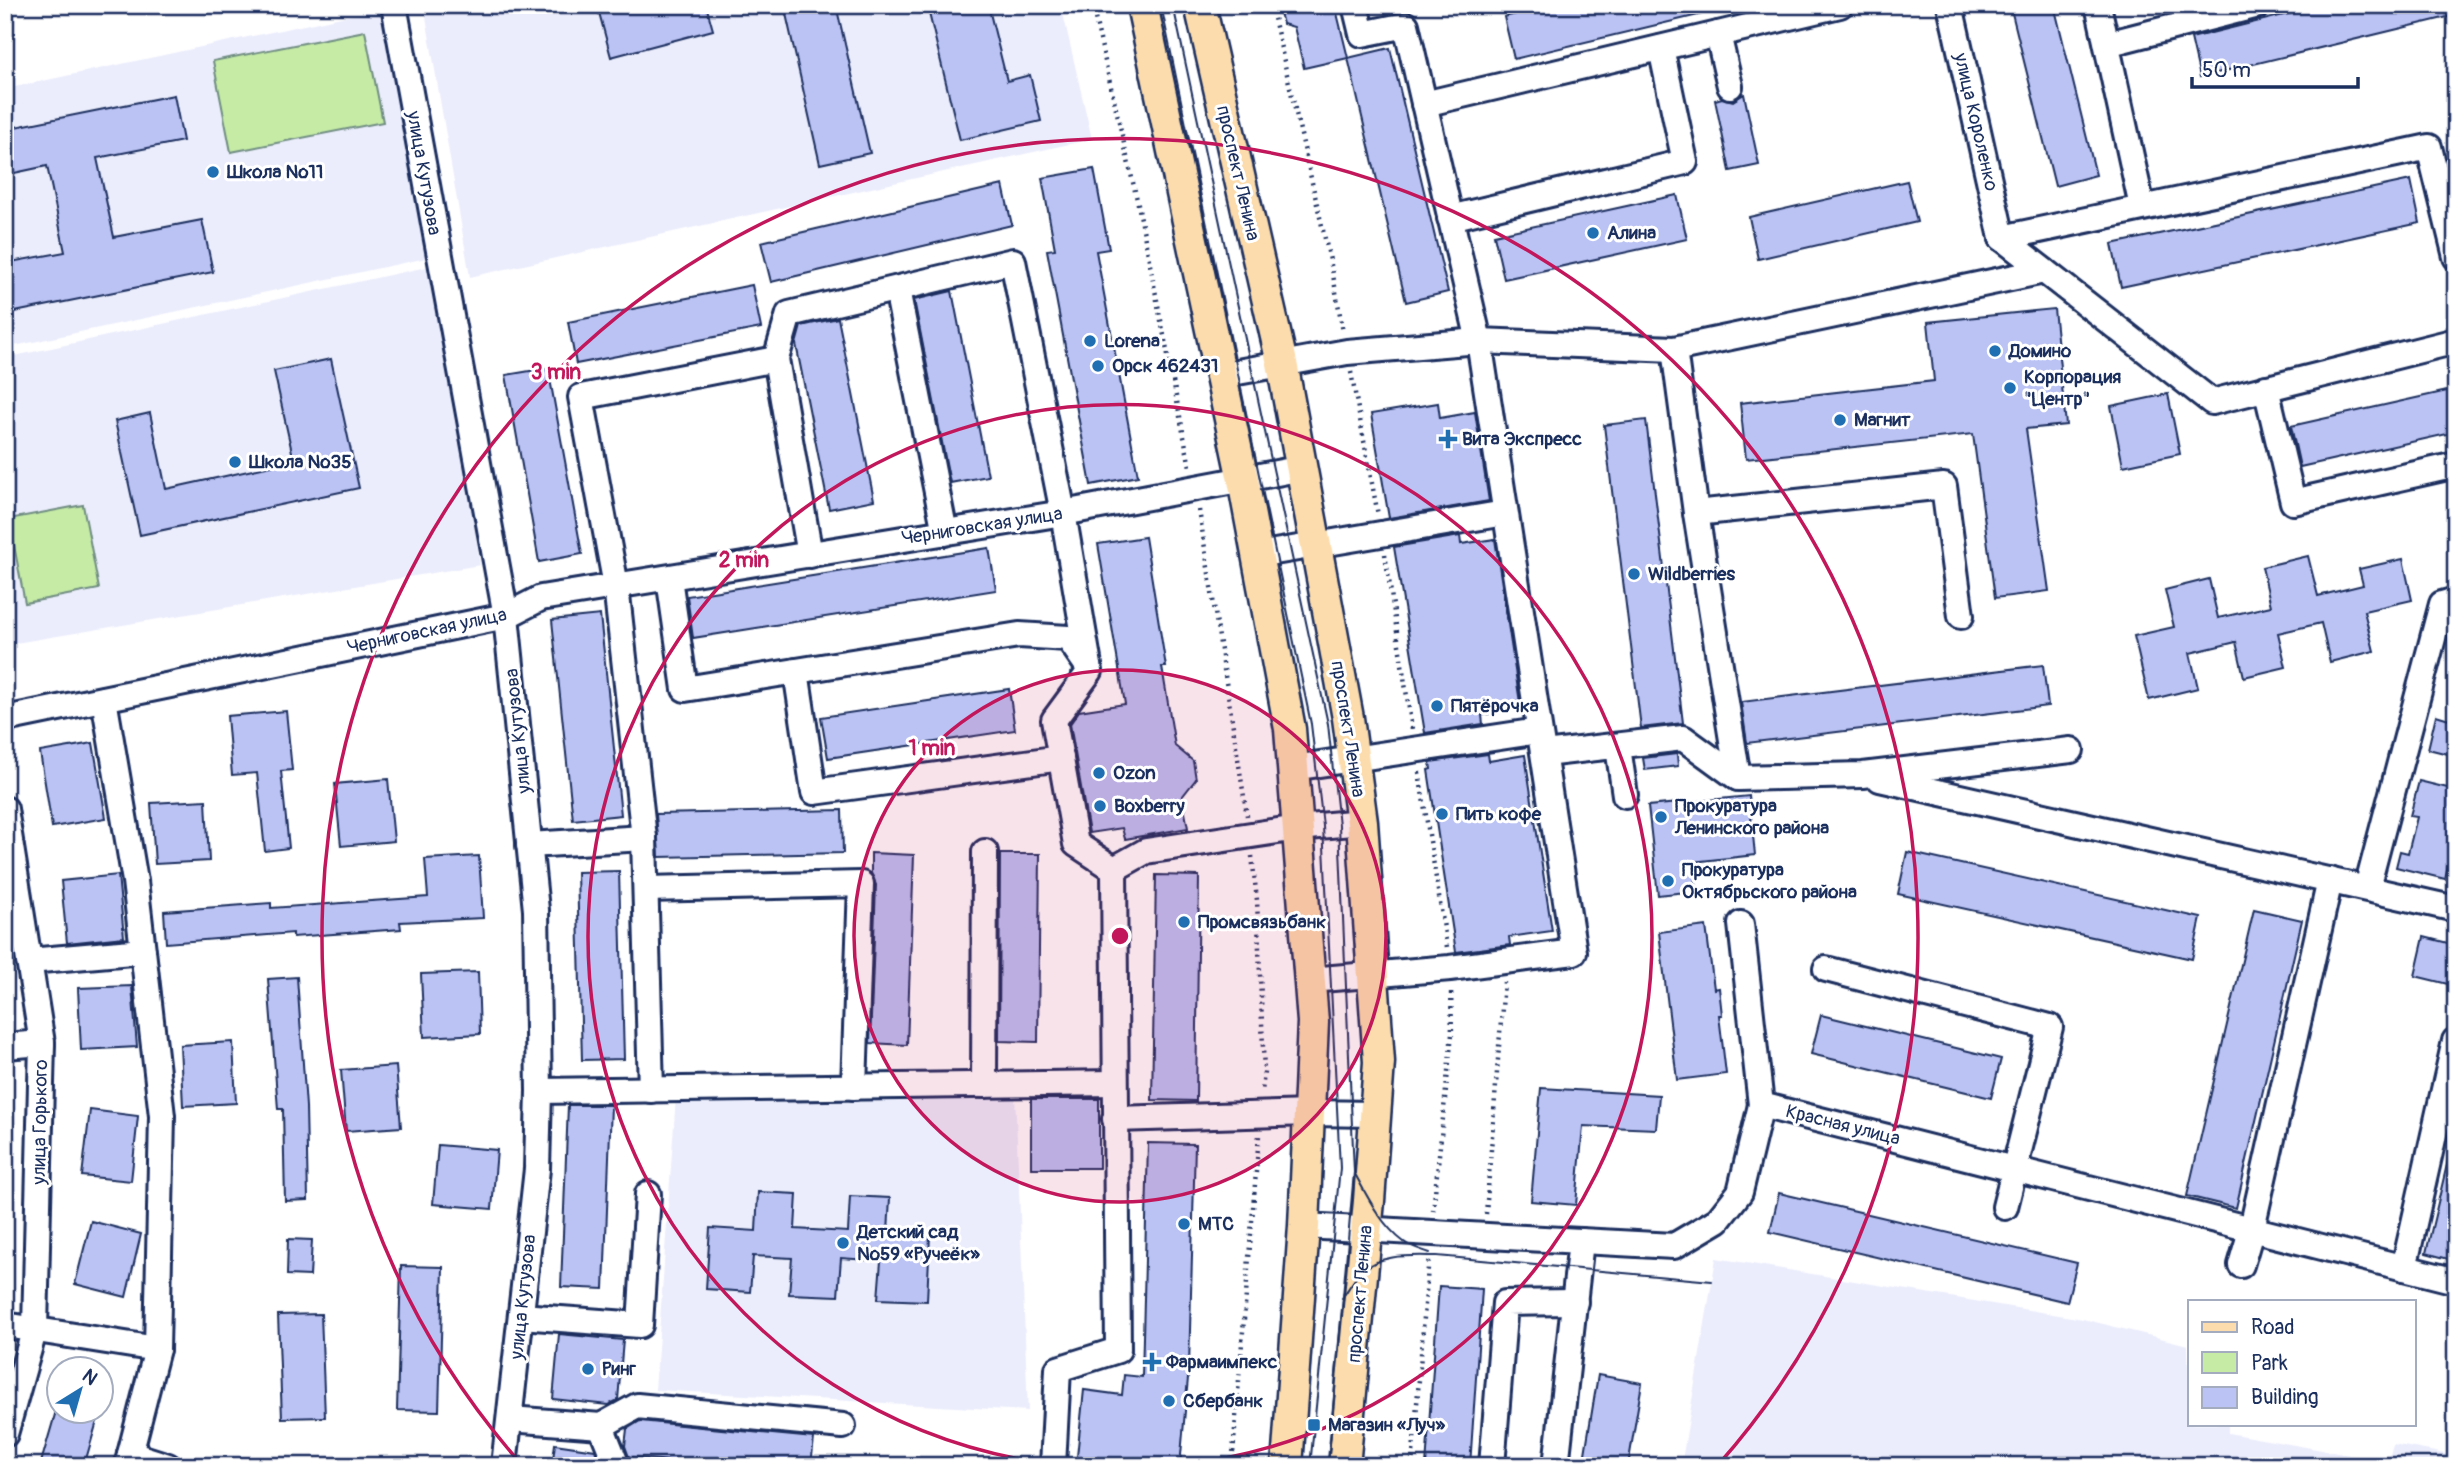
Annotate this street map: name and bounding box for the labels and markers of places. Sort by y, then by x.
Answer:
place label: Школа №11 [226,160,323,184]
marker: Школа №11 [205,164,221,180]
place label: Алина [1607,221,1656,245]
marker: Алина [1585,225,1601,241]
place label: Lorena [1104,329,1160,353]
marker: Lorena [1082,333,1098,349]
place label: Домино [2008,339,2072,363]
marker: Домино [1987,343,2003,359]
place label: Орск 462431 [1112,354,1218,378]
marker: Орск 462431 [1090,358,1106,374]
place label: Корпорация "Центр" [2024,365,2121,411]
marker: Корпорация "Центр" [2002,380,2018,396]
place label: Магнит [1854,408,1911,432]
marker: Магнит [1832,412,1848,428]
place label: Вита Экспресс [1462,427,1582,451]
marker: Вита Экспресс [1440,431,1456,447]
place label: Школа №35 [248,450,351,474]
marker: Школа №35 [227,454,243,470]
place label: Wildberries [1648,562,1735,586]
marker: Wildberries [1626,566,1642,582]
place label: Пятёрочка [1451,694,1539,718]
marker: Пятёрочка [1429,698,1445,714]
place label: Ozon [1113,761,1156,785]
marker: Ozon [1091,765,1107,781]
place label: Boxberry [1114,794,1186,818]
place label: Прокуратура Ленинского района [1674,794,1829,840]
marker: Boxberry [1092,798,1108,814]
place label: Пить кофе [1456,802,1542,826]
marker: Пить кофе [1434,806,1450,822]
marker: Прокуратура Ленинского района [1653,809,1669,825]
place label: Прокуратура Октябрьского района [1682,858,1857,904]
marker: Прокуратура Октябрьского района [1660,873,1676,889]
place label: Промсвязьбанк [1198,910,1326,934]
marker: Промсвязьбанк [1176,914,1192,930]
centre of rings [1108,924,1132,948]
place label: МТС [1198,1212,1234,1236]
marker: МТС [1176,1216,1192,1232]
place label: Детский сад №59 «Ручеёк» [856,1220,980,1266]
marker: Детский сад №59 «Ручеёк» [835,1235,851,1251]
place label: Фармаимпекс [1165,1350,1278,1374]
marker: Фармаимпекс [1144,1354,1160,1370]
place label: Ринг [602,1357,636,1381]
marker: Ринг [580,1361,596,1377]
place label: Сбербанк [1183,1389,1263,1413]
marker: Сбербанк [1161,1393,1177,1409]
place label: Магазин «Луч» [1328,1413,1446,1437]
marker: Магазин «Луч» [1306,1417,1322,1433]

